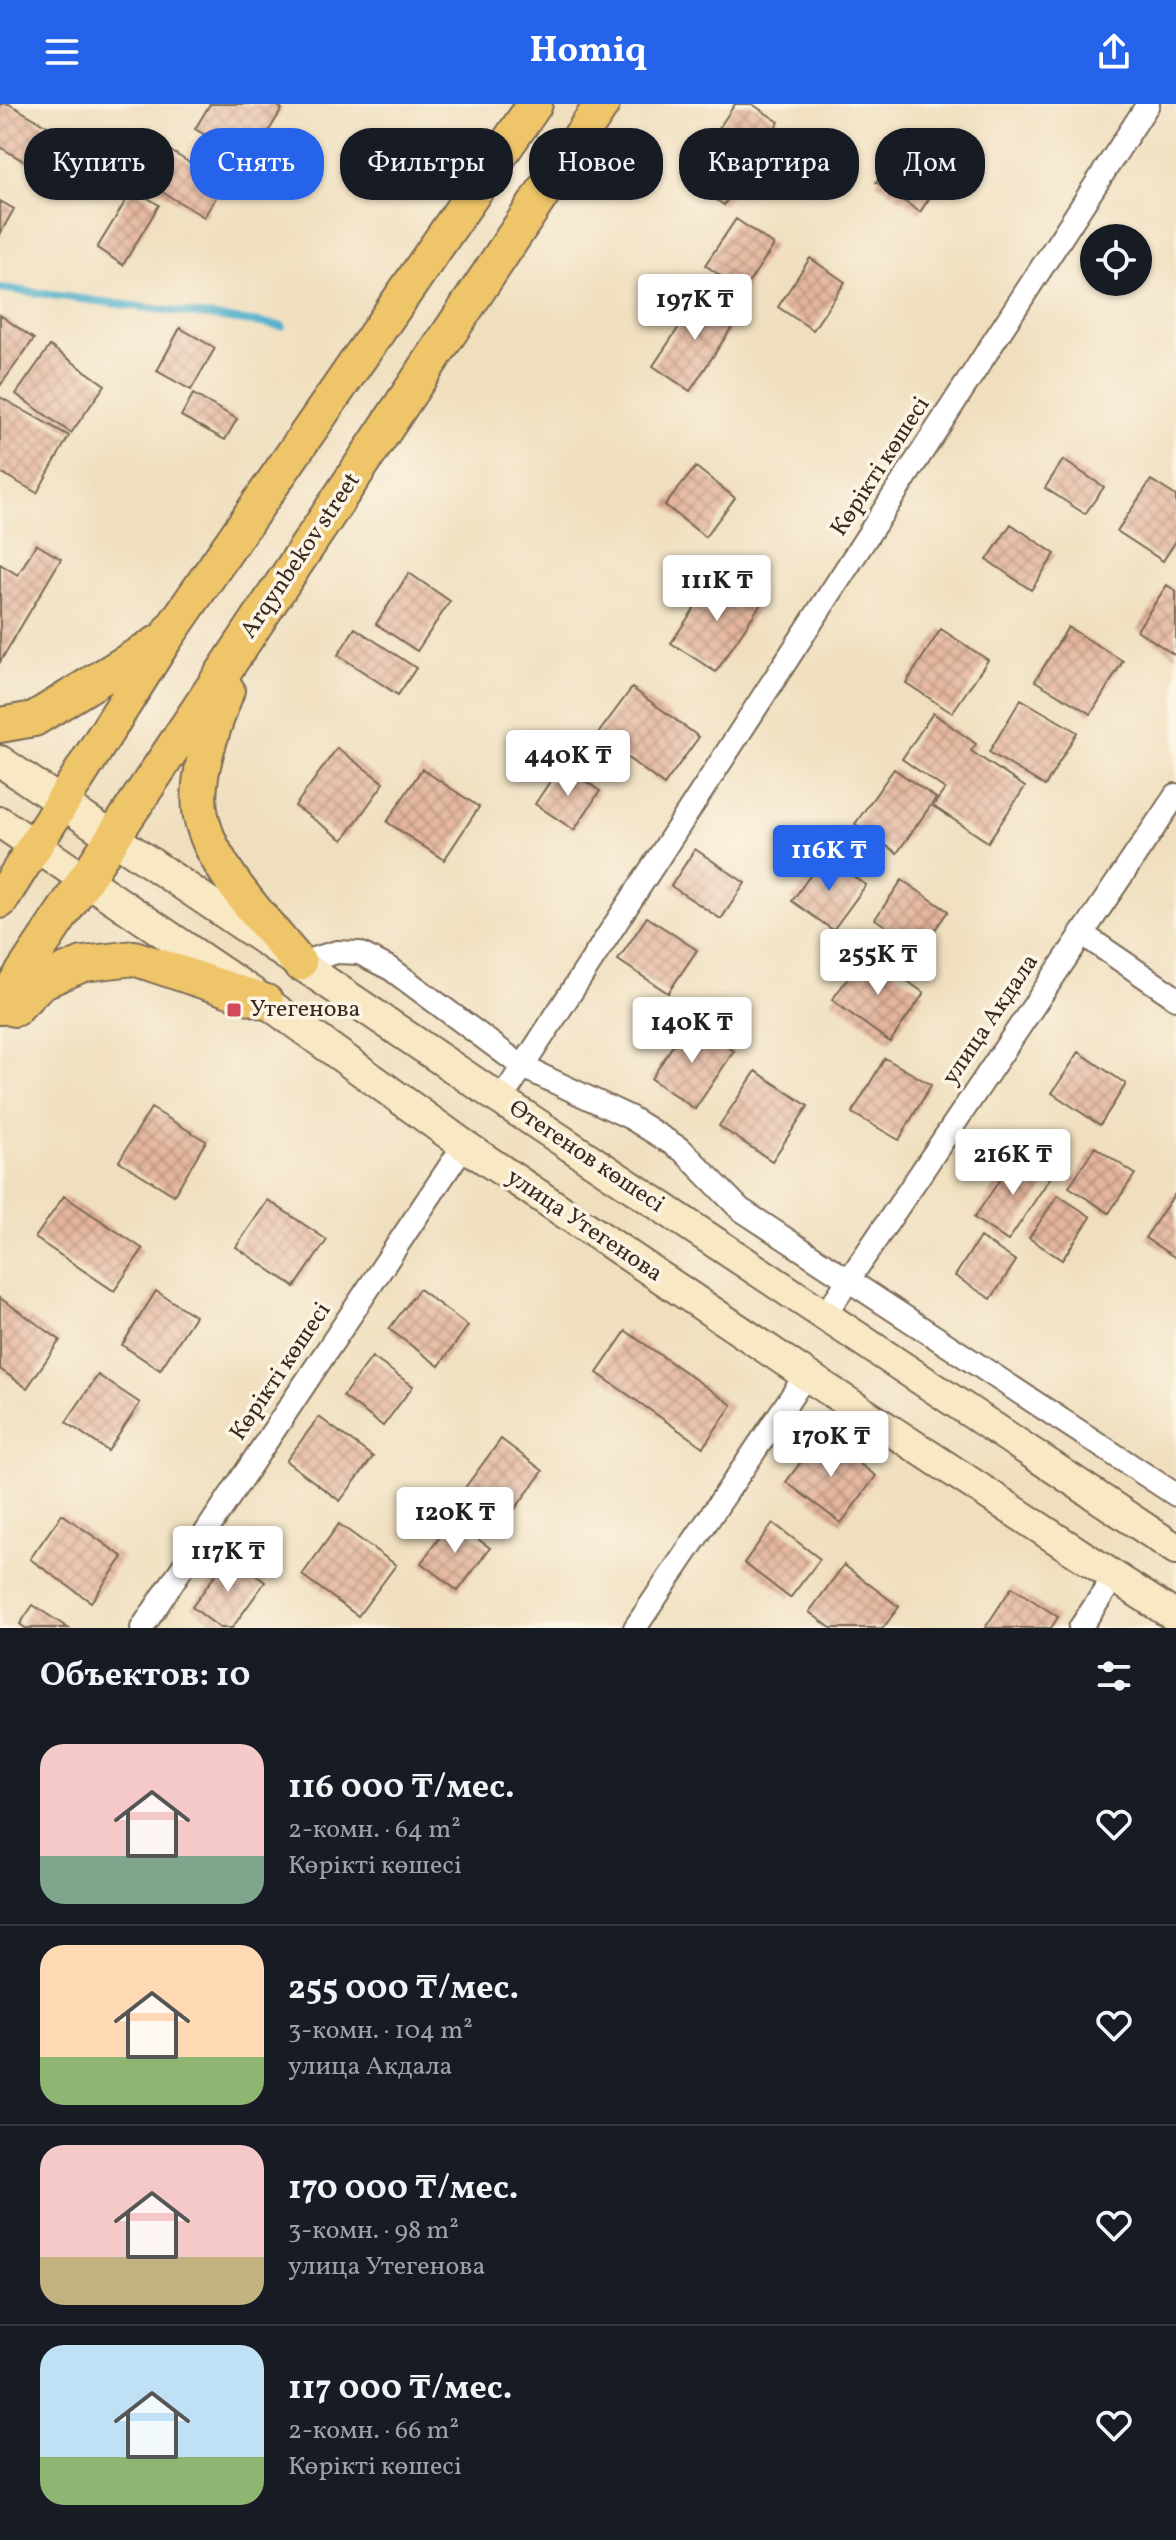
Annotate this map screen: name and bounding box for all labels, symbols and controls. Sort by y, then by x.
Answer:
text: Homiq [530,27,646,77]
icon: menu [40,30,84,74]
icon: share [1092,30,1136,74]
chip: Купить [24,128,174,200]
chip: Снять [190,128,324,200]
chip: Фильтры [340,128,513,200]
chip: Новое [529,128,663,200]
chip: Квартира [679,128,859,200]
chip: Дом [875,128,985,200]
map controls [1080,224,1152,296]
button: locate [1080,224,1152,296]
pin: 197K ₸ [630,274,760,342]
text: 197K ₸ [656,282,734,318]
street label: Көрікті көшесі [823,390,939,544]
street label: Arqynbekov street [233,466,369,646]
pin: 111K ₸ [652,555,782,623]
text: 111K ₸ [681,563,753,599]
pin: 440K ₸ [503,730,633,798]
text: 440K ₸ [524,738,612,774]
pin: 116K ₸ [764,825,894,893]
text: 116K ₸ [791,833,867,869]
pin: 255K ₸ [813,929,943,997]
text: 255K ₸ [838,937,918,973]
street label: улица Акдала [934,948,1048,1092]
place label: Утегенова [250,993,361,1027]
pin: 140K ₸ [627,997,757,1065]
marker: Утегенова [225,1001,243,1019]
text: 140K ₸ [651,1005,733,1041]
street label: Өтегенов көшесі [501,1092,671,1222]
pin: 216K ₸ [948,1129,1078,1197]
text: 216K ₸ [973,1137,1053,1173]
street label: улица Утегенова [499,1161,669,1291]
street label: Көрікті көшесі [222,1296,340,1448]
pin: 170K ₸ [766,1411,896,1479]
text: 170K ₸ [791,1419,871,1455]
pin: 120K ₸ [390,1487,520,1555]
text: 120K ₸ [415,1495,495,1531]
pin: 117K ₸ [163,1526,293,1594]
text: 117K ₸ [191,1534,265,1570]
text: Объектов: 10 [40,1653,250,1700]
icon: filters [1092,1654,1136,1698]
text: 116 000 ₸/мес. [288,1765,515,1812]
icon: home [104,1776,200,1872]
icon: heart [1092,1802,1136,1846]
text: 2-комн. · 64 m² [288,1812,461,1848]
text: Көрікті көшесі [288,1848,462,1884]
text: 255 000 ₸/мес. [288,1966,519,2013]
icon: home [104,1977,200,2073]
icon: heart [1092,2003,1136,2047]
text: 3-комн. · 104 m² [288,2013,473,2049]
text: улица Акдала [288,2049,453,2085]
text: 170 000 ₸/мес. [288,2166,518,2213]
icon: home [104,2177,200,2273]
icon: heart [1092,2203,1136,2247]
text: 3-комн. · 98 m² [288,2213,459,2249]
text: улица Утегенова [288,2249,485,2285]
text: 117 000 ₸/мес. [288,2366,512,2413]
icon: home [104,2377,200,2473]
icon: heart [1092,2403,1136,2447]
text: 2-комн. · 66 m² [288,2413,459,2449]
text: Көрікті көшесі [288,2449,462,2485]

